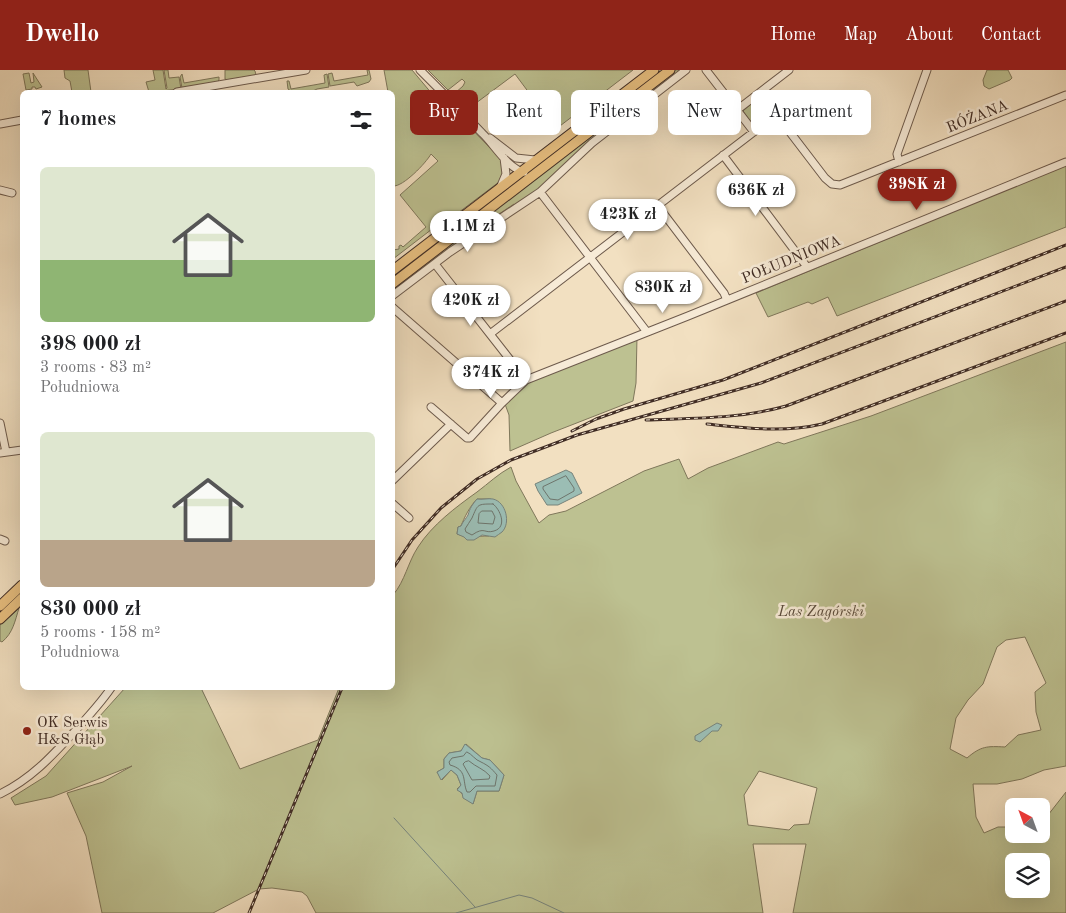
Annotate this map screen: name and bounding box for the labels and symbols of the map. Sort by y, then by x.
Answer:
street label: RÓŻANA [943,94,1011,137]
pin: 398K zł [871,168,963,211]
pin: 636K zł [710,174,802,217]
pin: 423K zł [582,198,674,241]
pin: 1.1M zł [422,210,514,253]
street label: POŁUDNIOWA [740,233,844,287]
pin: 830K zł [617,272,709,314]
pin: 420K zł [425,284,517,327]
pin: 374K zł [445,356,537,399]
park label: Las Zagórski [777,605,864,620]
place label: OK Serwis H&S Głąb [37,716,108,748]
marker: OK Serwis H&S Głąb [21,725,33,737]
north arrow [1005,798,1050,842]

